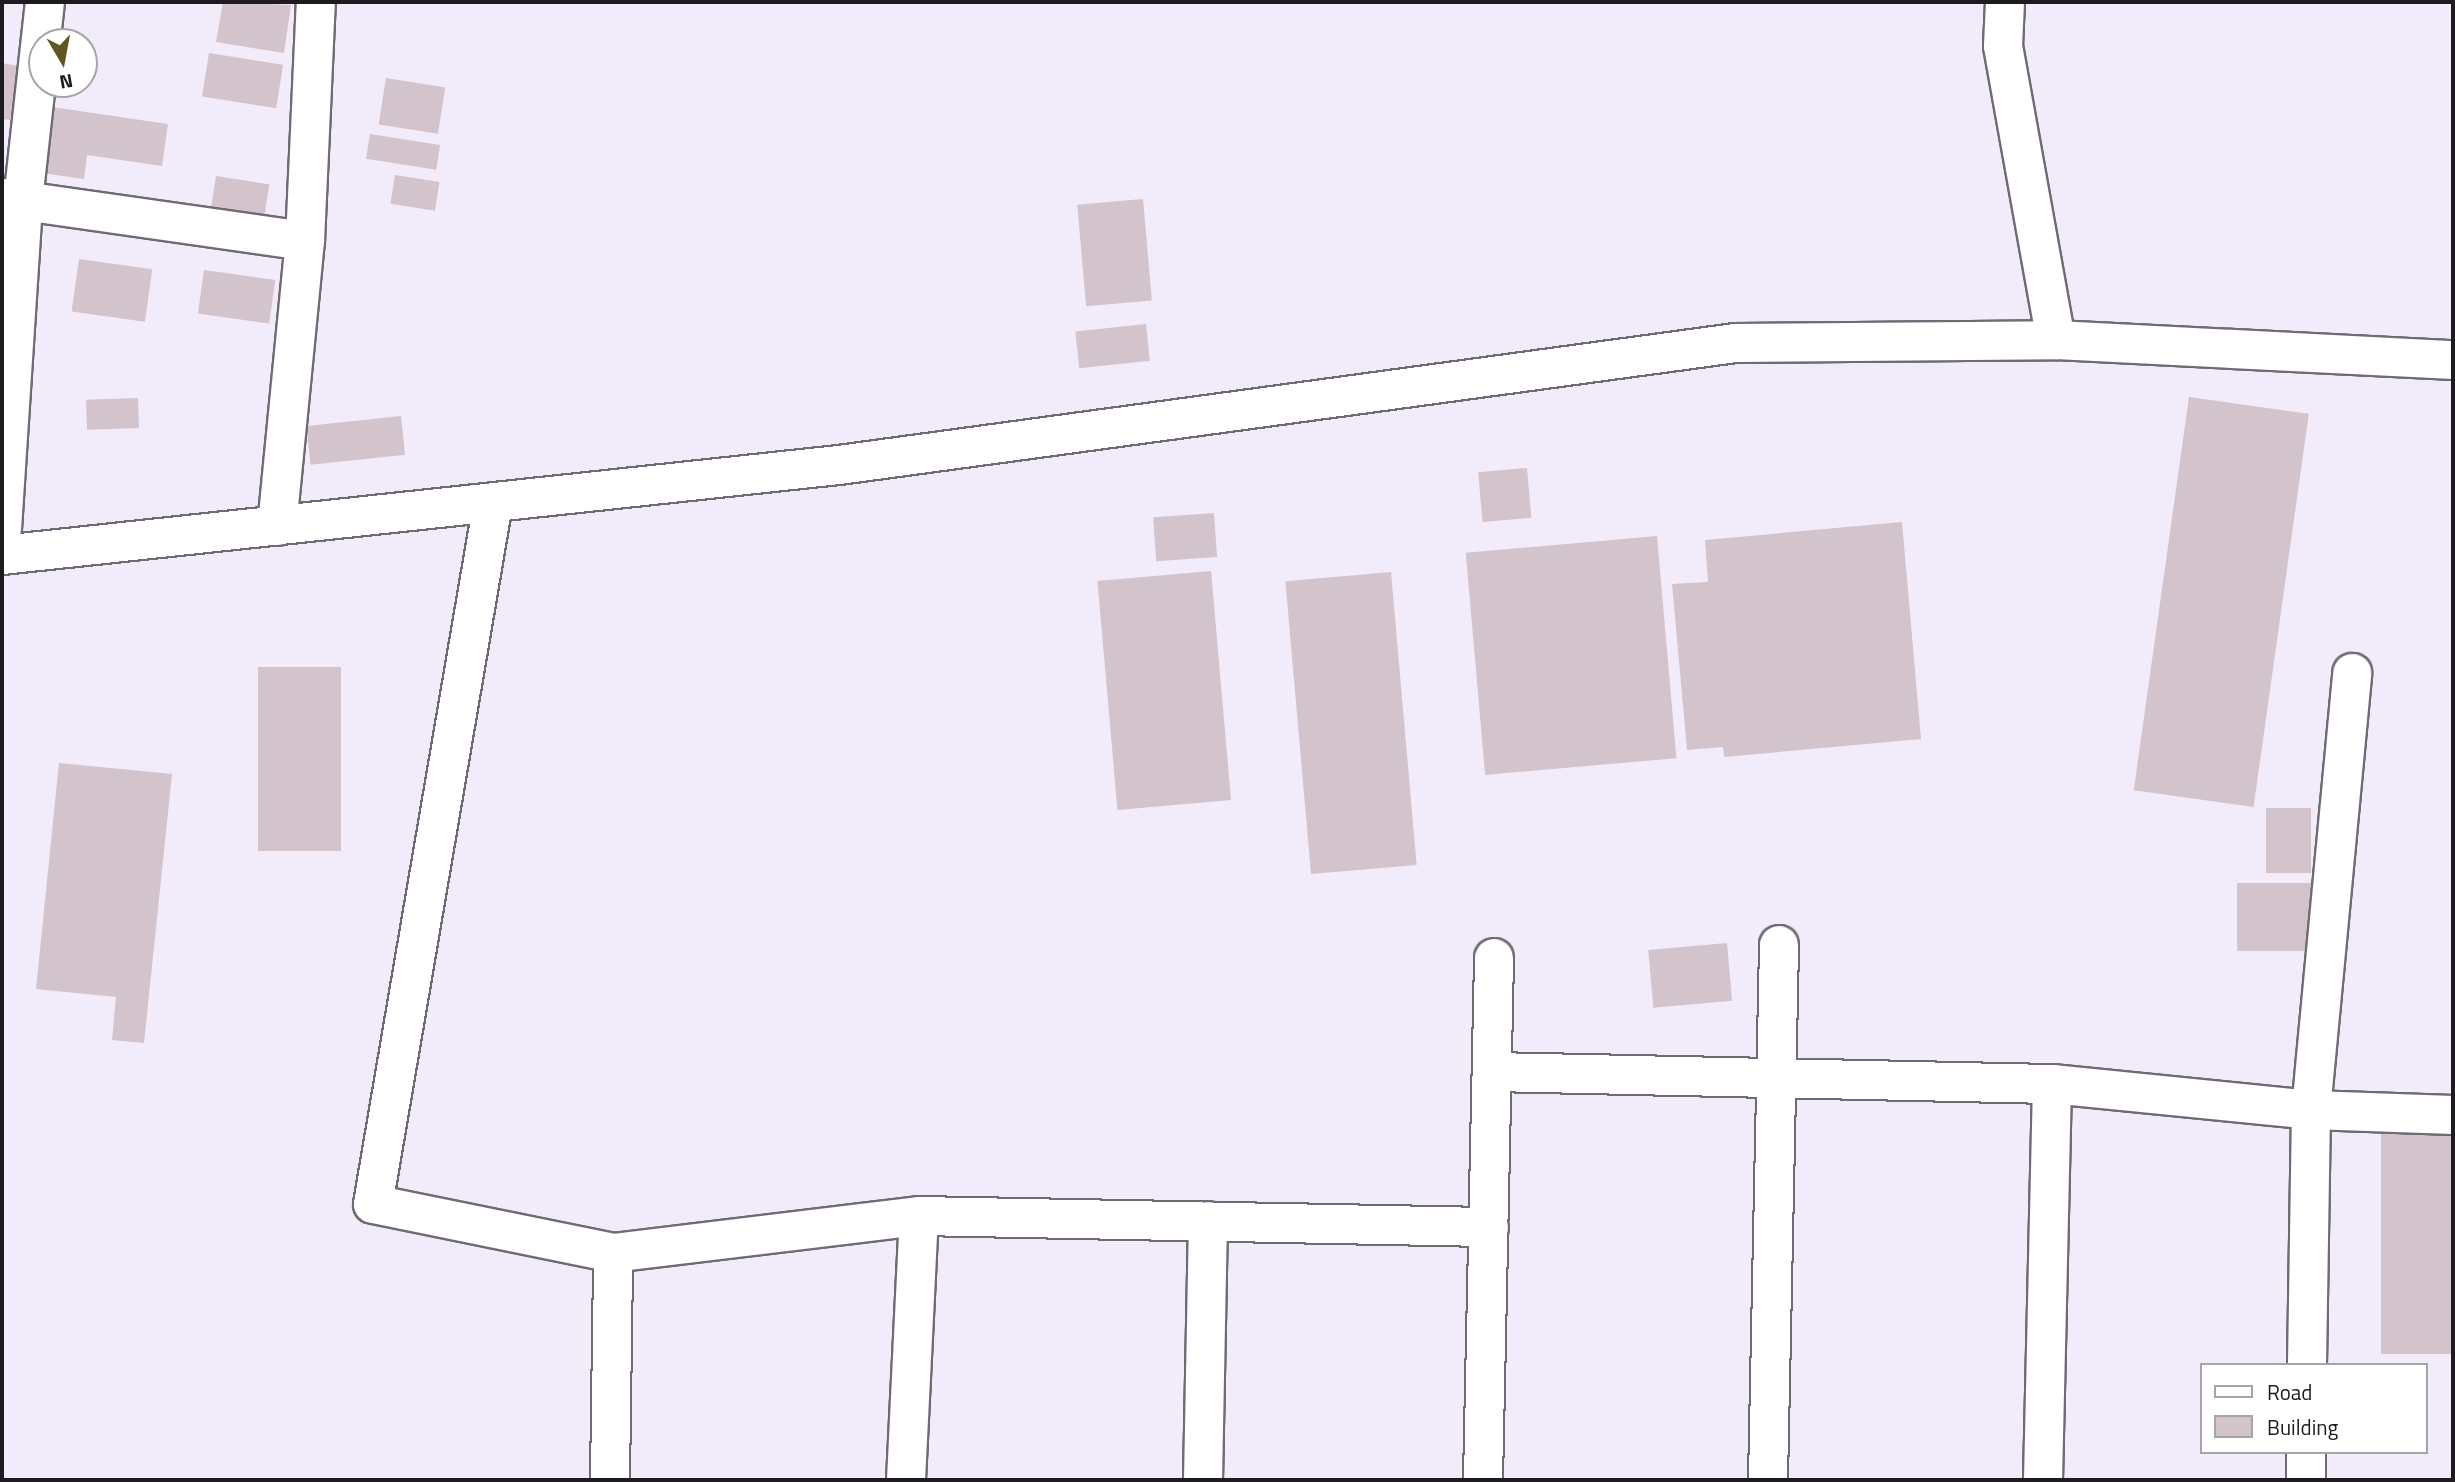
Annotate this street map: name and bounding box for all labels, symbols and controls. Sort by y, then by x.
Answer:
north arrow [28,28,98,98]
text: N [57,67,75,98]
legend [2200,1363,2427,1454]
text: Road [2267,1376,2312,1408]
text: Building [2267,1411,2338,1443]

